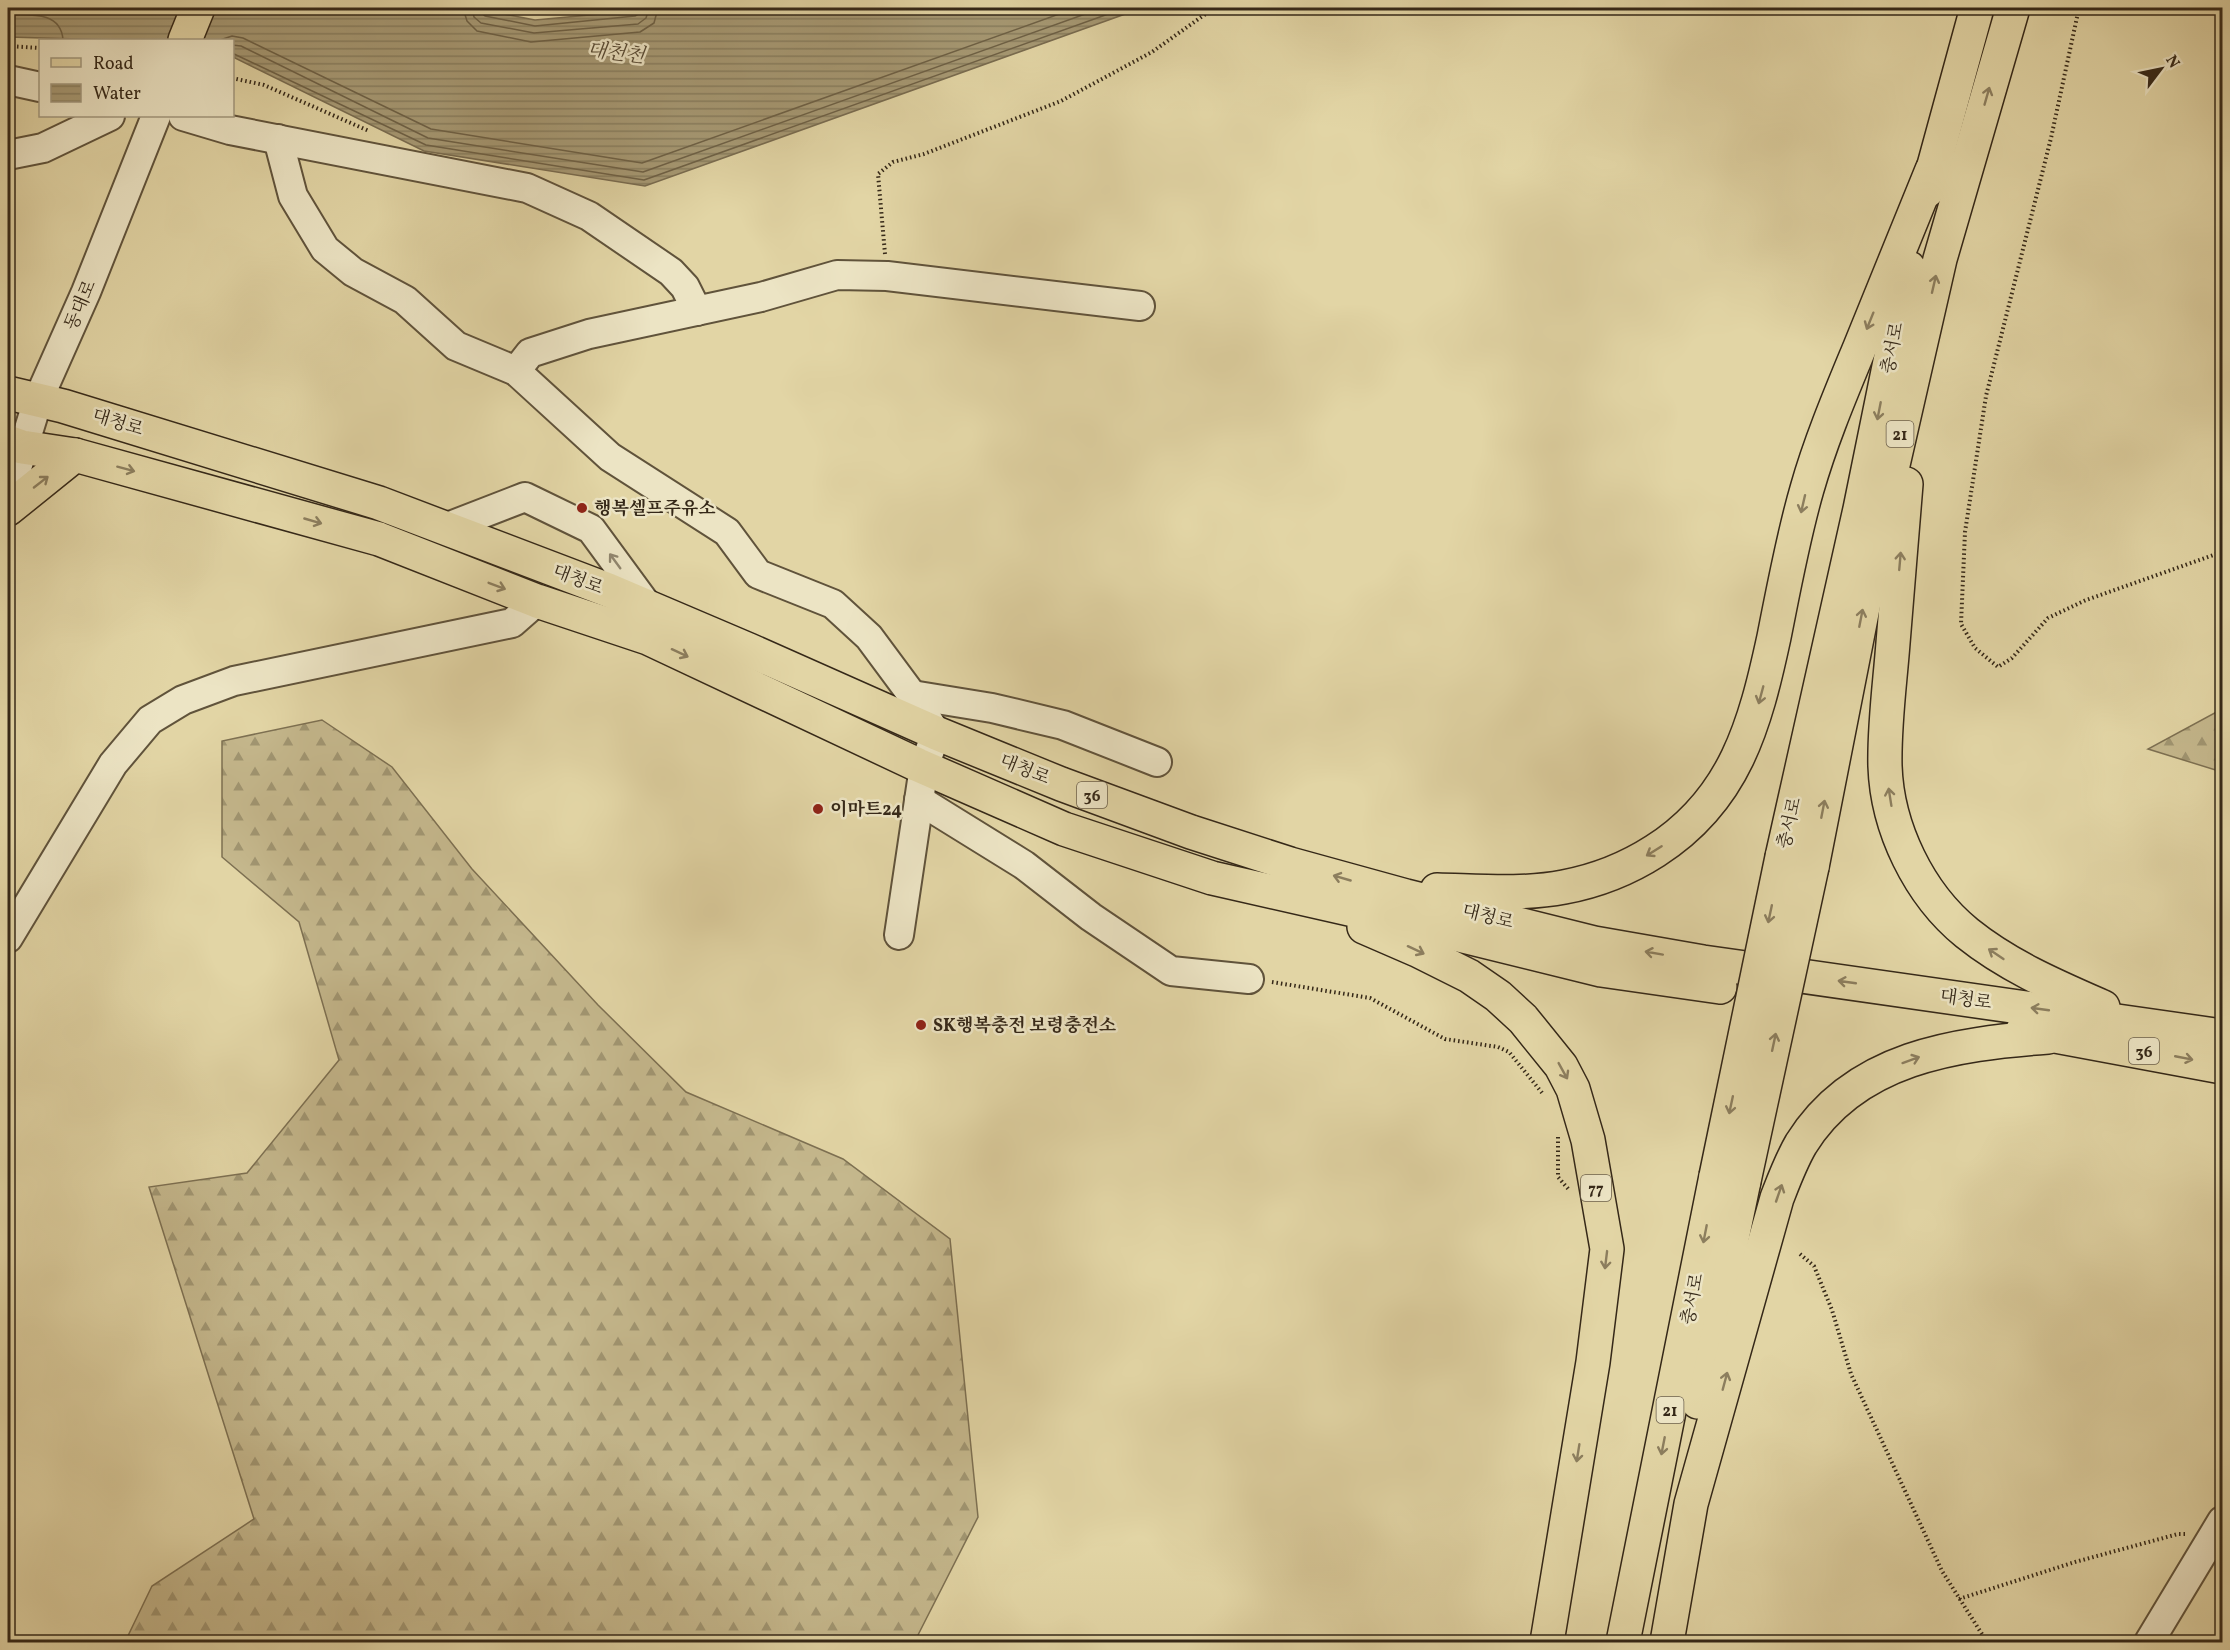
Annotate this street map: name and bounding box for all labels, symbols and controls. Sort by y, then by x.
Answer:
water label: 대천천 [585,37,648,72]
legend [39,39,234,117]
north arrow [2131,39,2191,99]
text: N [2160,51,2185,73]
text: Road [93,52,134,77]
text: Water [93,82,141,107]
one-way arrow [1982,87,1993,106]
one-way arrow [1929,275,1941,294]
street label: 동대로 [60,277,103,334]
one-way arrow [1864,312,1875,330]
street label: 충서로 [1876,320,1911,376]
one-way arrow [1873,401,1884,420]
street label: 대청로 [89,404,146,443]
road number: 21 [1886,421,1914,447]
one-way arrow [116,463,135,475]
one-way arrow [33,475,49,488]
one-way arrow [1797,495,1809,514]
place label: 행복셀프주유소 [594,497,716,522]
marker: 행복셀프주유소 [575,501,589,515]
one-way arrow [304,516,323,527]
one-way arrow [1894,552,1905,572]
one-way arrow [609,553,621,569]
street label: 대청로 [549,559,606,601]
one-way arrow [488,581,506,592]
one-way arrow [1856,608,1867,628]
one-way arrow [671,648,689,659]
one-way arrow [1755,685,1767,704]
street label: 대청로 [996,749,1053,792]
road number: 36 [1077,782,1107,808]
one-way arrow [1884,788,1895,808]
street label: 충서로 [1772,795,1809,852]
place label: 이마트24 [830,798,902,823]
one-way arrow [1818,800,1829,819]
marker: 이마트24 [811,802,825,816]
one-way arrow [1646,845,1663,858]
one-way arrow [1333,872,1352,883]
street label: 대청로 [1459,899,1516,936]
one-way arrow [1764,904,1775,924]
one-way arrow [1406,944,1424,956]
one-way arrow [1645,948,1664,959]
one-way arrow [1988,948,2005,960]
one-way arrow [1837,976,1857,987]
street label: 대청로 [1938,984,1993,1016]
one-way arrow [2031,1004,2050,1015]
place label: SK행복충전 보령충전소 [933,1014,1117,1039]
marker: SK행복충전 보령충전소 [914,1018,928,1032]
one-way arrow [1769,1033,1780,1052]
road number: 36 [2129,1038,2159,1064]
one-way arrow [1901,1053,1920,1064]
one-way arrow [2174,1053,2193,1064]
one-way arrow [1558,1062,1569,1080]
one-way arrow [1725,1095,1736,1115]
road number: 77 [1581,1175,1611,1201]
one-way arrow [1775,1184,1786,1203]
one-way arrow [1699,1223,1710,1243]
one-way arrow [1600,1250,1611,1270]
street label: 충서로 [1676,1271,1711,1327]
one-way arrow [1719,1371,1731,1390]
road number: 21 [1656,1397,1684,1423]
one-way arrow [1657,1435,1668,1455]
one-way arrow [1572,1443,1583,1462]

